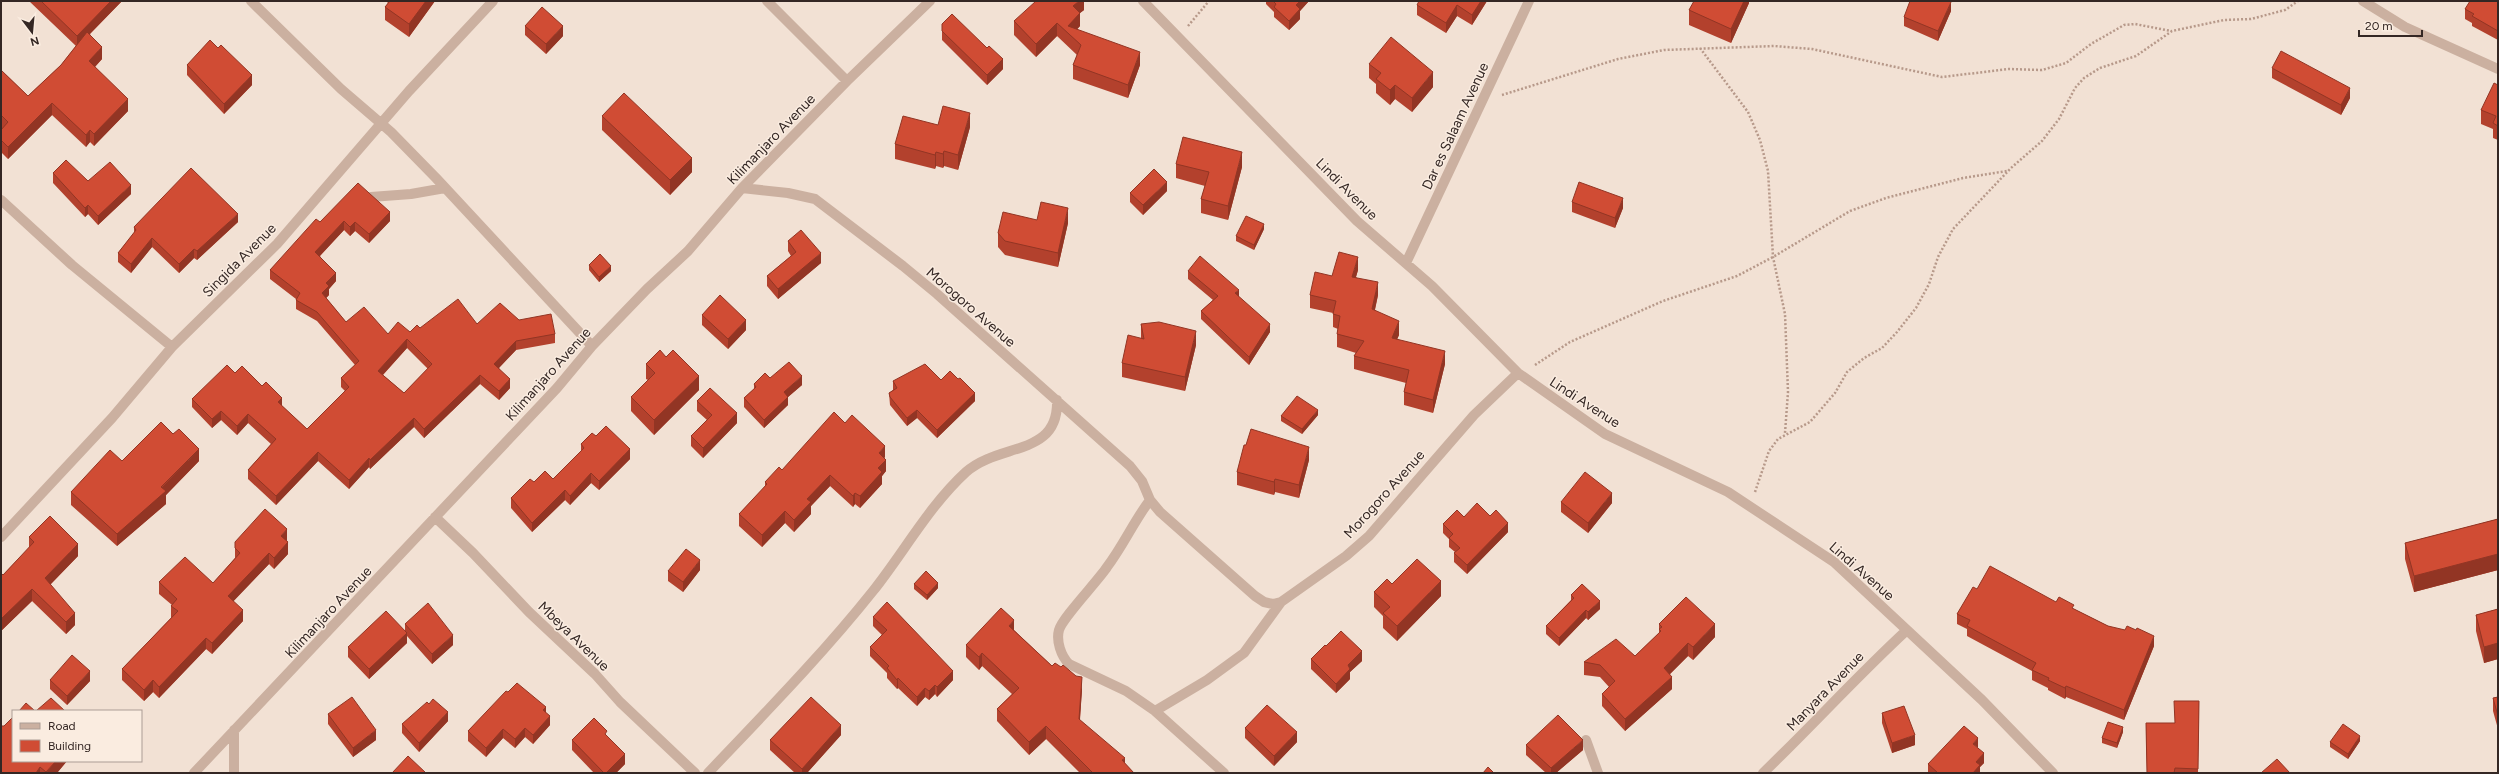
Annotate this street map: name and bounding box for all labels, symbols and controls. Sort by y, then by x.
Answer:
north arrow [12,12,52,52]
scale bar [2359,12,2422,38]
text: 20 m [2365,19,2393,33]
text: N [29,34,41,49]
street label: Dar es Salaam Avenue [1419,60,1493,193]
street label: Kilimanjaro Avenue [724,90,819,188]
street label: Lindi Avenue [1312,155,1381,224]
street label: Singida Avenue [199,220,280,301]
street label: Morogoro Avenue [923,264,1019,351]
street label: Kilimanjaro Avenue [502,324,595,424]
street label: Lindi Avenue [1546,373,1623,432]
street label: Morogoro Avenue [1340,446,1429,542]
street label: Lindi Avenue [1826,539,1898,604]
street label: Kilimanjaro Avenue [281,563,376,662]
street label: Mbeya Avenue [534,598,613,675]
street label: Manyara Avenue [1783,648,1868,735]
legend [12,710,142,762]
text: Road [48,719,76,733]
text: Building [48,739,91,753]

